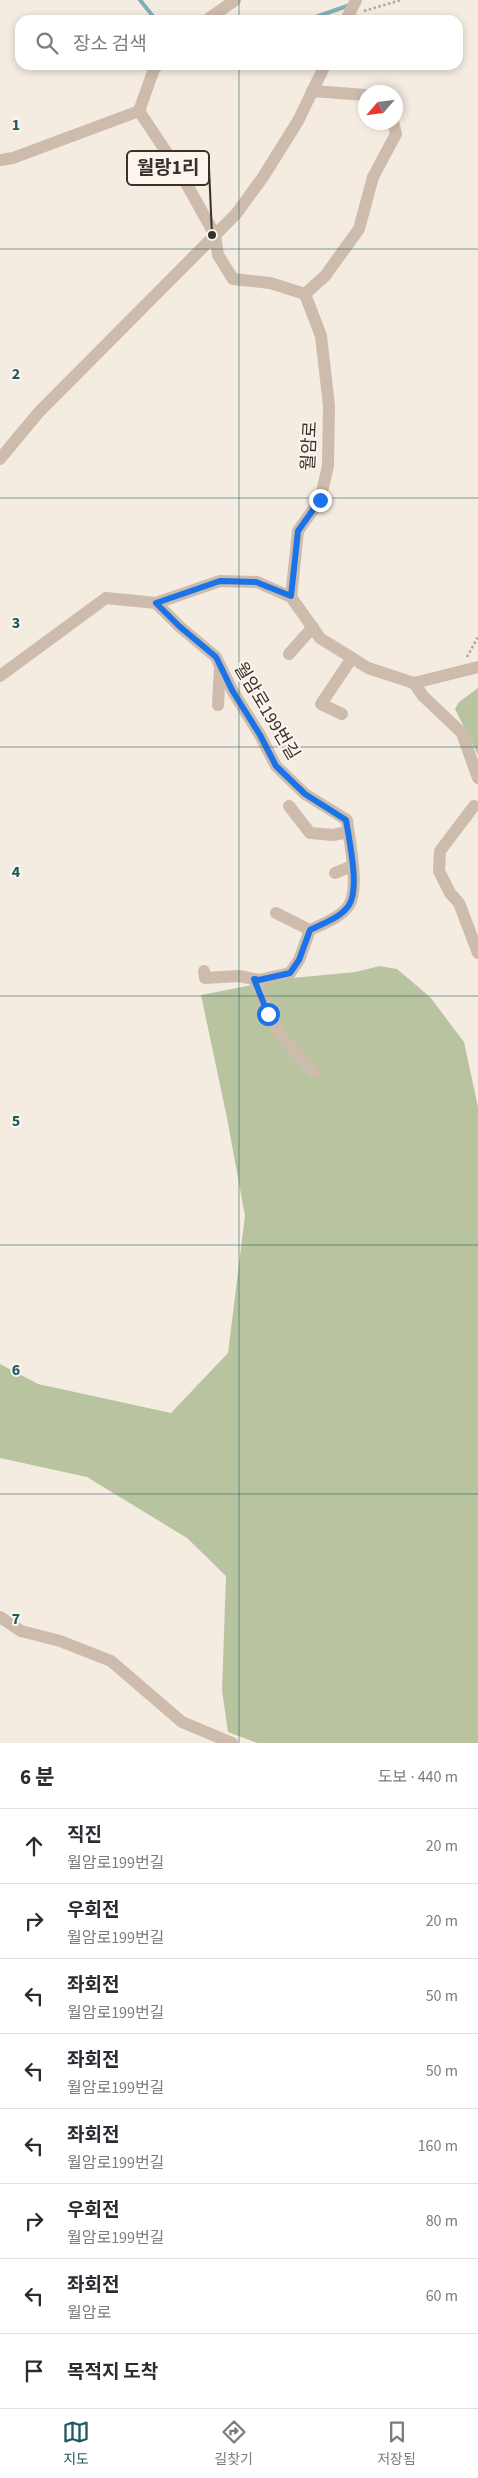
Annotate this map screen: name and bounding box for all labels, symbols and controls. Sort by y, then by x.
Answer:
search box [15,15,463,70]
icon: search [33,29,61,57]
text: 장소 검색 [73,31,147,58]
north arrow [358,85,403,130]
text: 1 [12,114,20,136]
callout: 월랑1리 [127,151,209,185]
text: 월랑1리 [137,155,199,182]
text: 2 [12,363,20,385]
street label: 월암로 [296,421,323,471]
route end [309,489,332,512]
text: 3 [12,612,20,634]
street label: 월암로199번길 [228,658,306,765]
text: 4 [12,861,21,883]
route start [257,1003,280,1026]
text: 5 [12,1110,20,1132]
text: 6 [12,1359,20,1381]
text: 7 [12,1608,20,1630]
text: 6 분 [20,1762,55,1792]
text: 도보 · 440 m [378,1766,458,1788]
text: 직진 [67,1822,102,1849]
icon: ahead [20,1832,48,1860]
text: 20 m [426,1835,458,1857]
text: 월암로199번길 [67,1852,164,1874]
text: 우회전 [67,1897,119,1924]
icon: right [20,1907,48,1935]
text: 20 m [426,1910,458,1932]
text: 월암로199번길 [67,1927,164,1949]
text: 좌회전 [67,1972,119,1999]
icon: left [20,1982,48,2010]
text: 50 m [426,1985,458,2007]
text: 월암로199번길 [67,2002,164,2024]
text: 좌회전 [67,2047,119,2074]
icon: left [20,2057,48,2085]
text: 50 m [426,2060,458,2082]
text: 월암로199번길 [67,2077,164,2099]
text: 좌회전 [67,2122,119,2149]
icon: left [20,2132,48,2160]
text: 160 m [418,2135,458,2157]
text: 월암로199번길 [67,2152,164,2174]
text: 우회전 [67,2197,119,2224]
icon: right [20,2207,48,2235]
text: 80 m [426,2210,458,2232]
text: 월암로199번길 [67,2227,164,2249]
text: 좌회전 [67,2272,119,2299]
icon: left [20,2282,48,2310]
text: 60 m [426,2285,458,2307]
text: 월암로 [67,2302,111,2324]
icon: arrive [20,2357,48,2385]
text: 목적지 도착 [67,2359,158,2386]
tab: 지도 [62,2418,90,2470]
tab: 길찾기 [214,2418,253,2470]
tab: 저장됨 [377,2418,416,2470]

